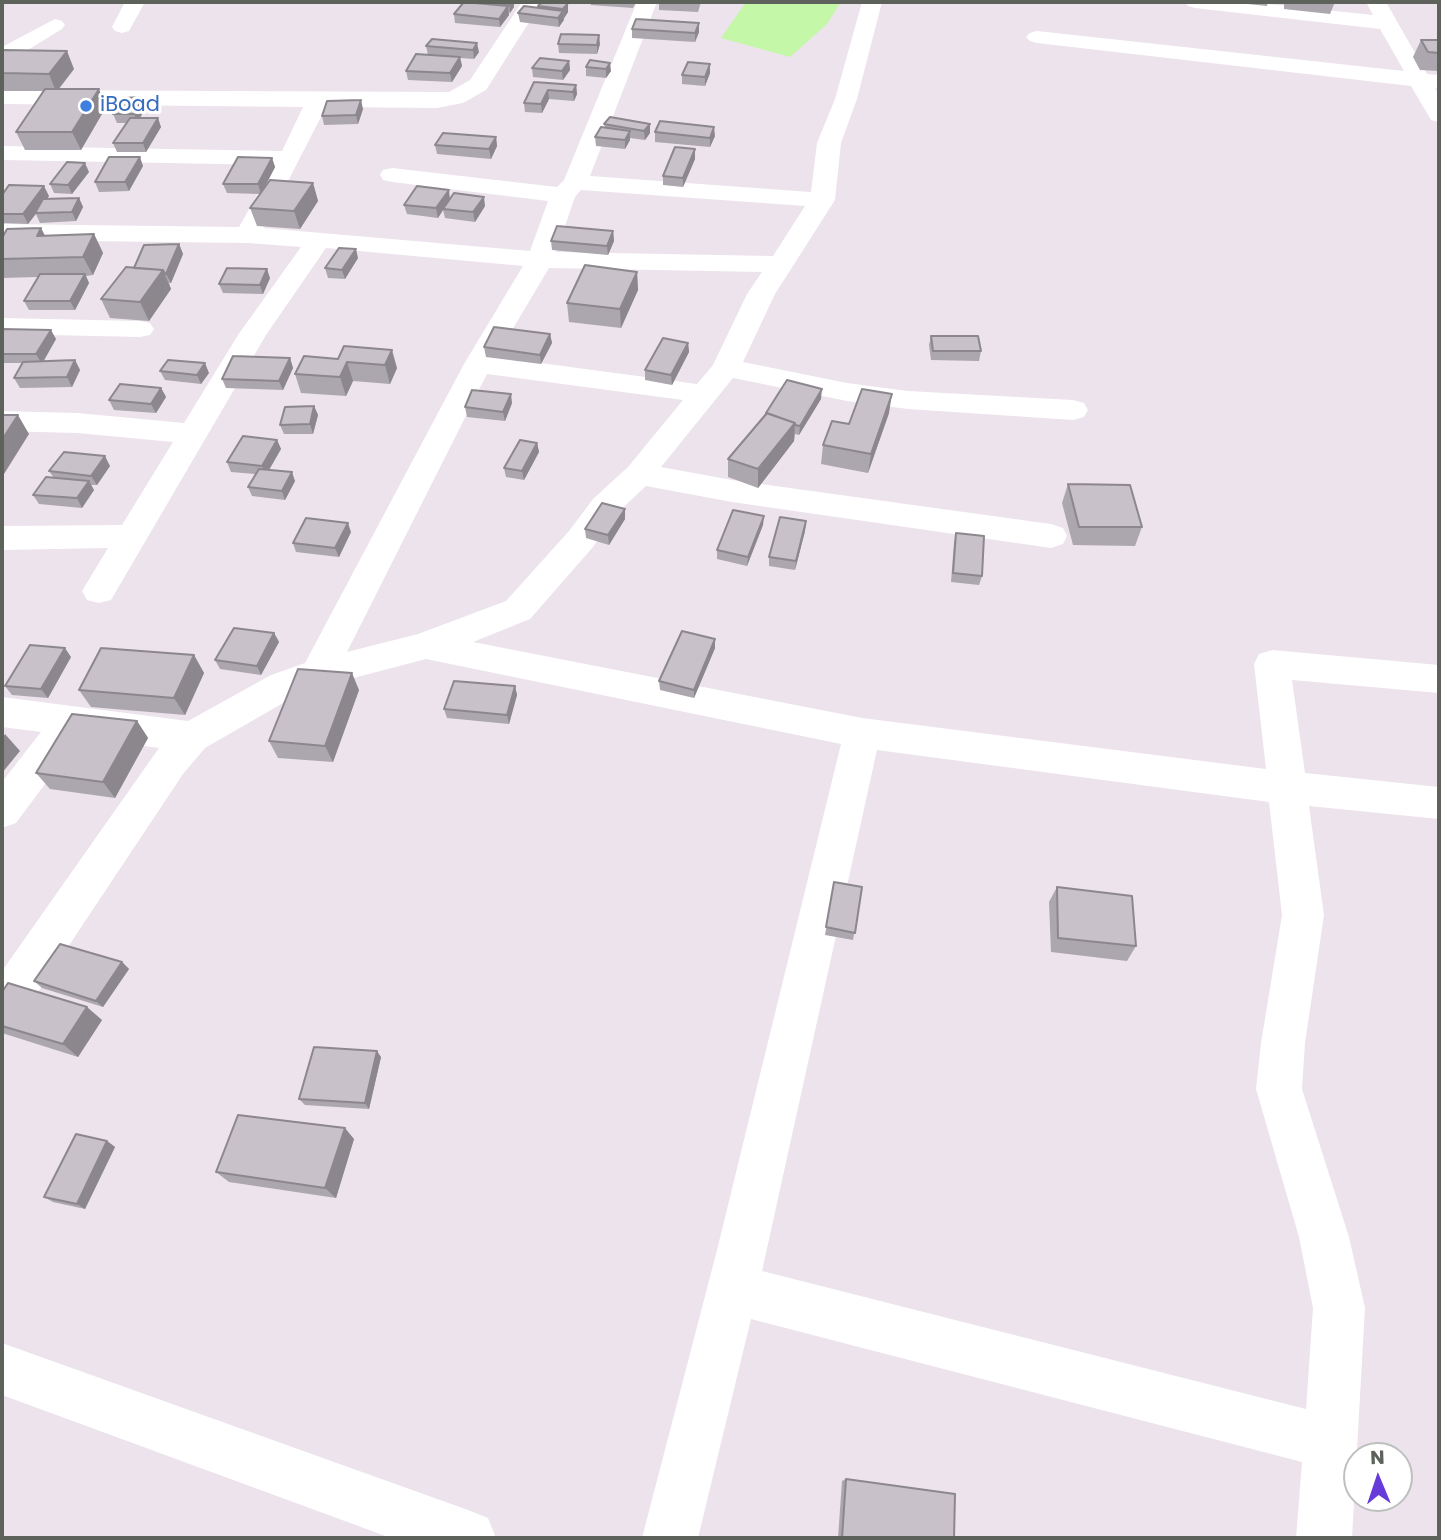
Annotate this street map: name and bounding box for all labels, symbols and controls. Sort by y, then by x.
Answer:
place label: iBoad [100,93,160,119]
marker: iBoad [78,98,94,114]
north arrow [1343,1442,1413,1512]
text: N [1370,1444,1385,1471]

